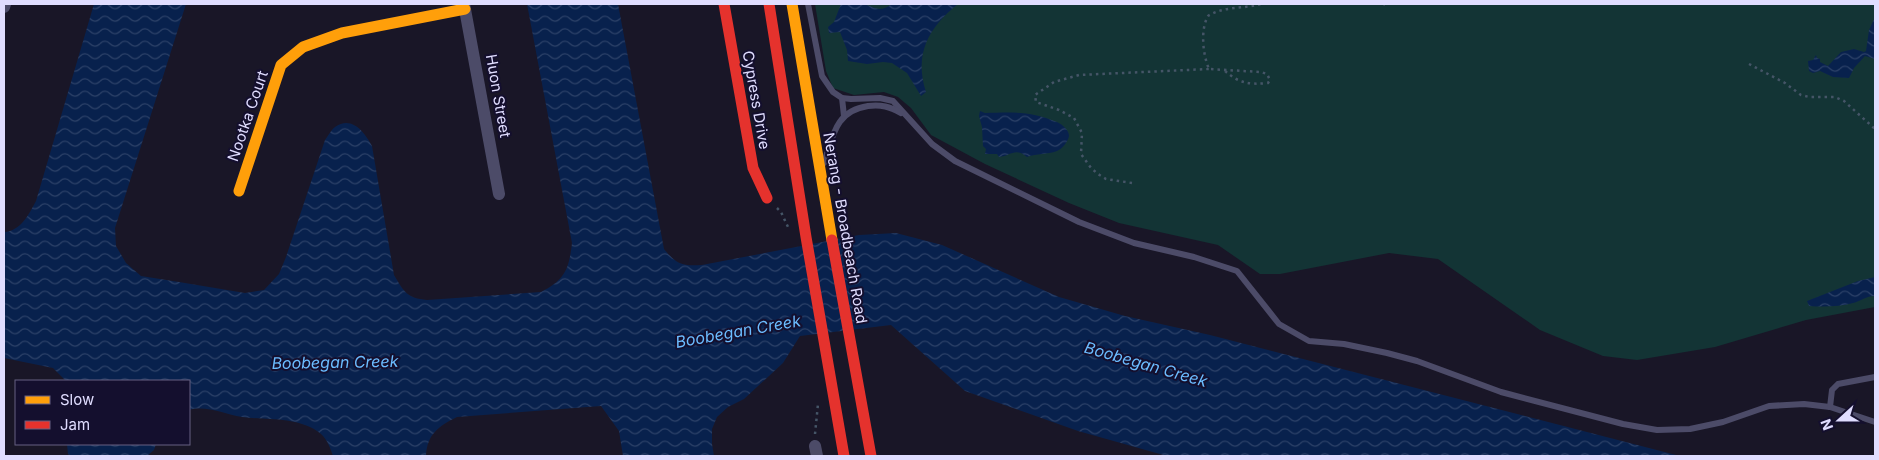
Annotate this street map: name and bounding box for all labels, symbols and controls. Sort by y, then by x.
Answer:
street label: Cypress Drive [738,49,775,151]
street label: Huon Street [482,53,515,139]
street label: Nootka Court [223,68,272,164]
street label: Nerang - Broadbeach Road [819,131,872,325]
water label: Boobegan Creek [674,310,802,352]
water label: Boobegan Creek [1082,337,1210,391]
water label: Boobegan Creek [271,351,399,373]
legend [15,380,190,445]
text: Slow [60,390,94,409]
north arrow [1814,395,1864,445]
text: Jam [60,415,90,434]
text: N [1817,417,1836,433]

